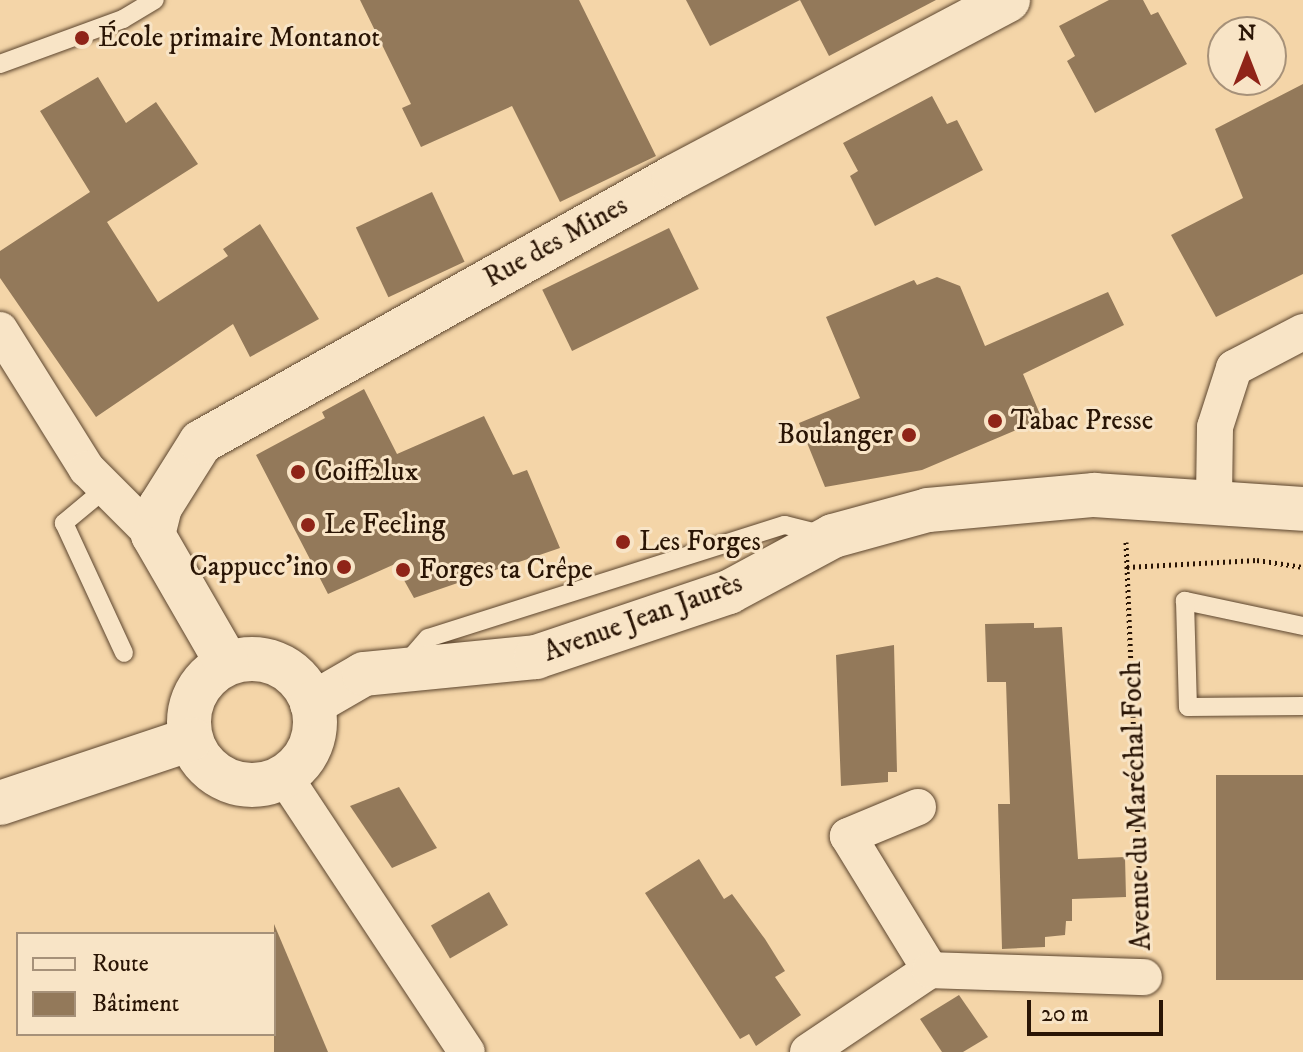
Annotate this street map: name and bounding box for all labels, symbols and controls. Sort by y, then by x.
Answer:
north arrow [1207,16,1287,96]
text: N [1238,20,1256,47]
place label: École primaire Montanot [98,21,380,55]
marker: École primaire Montanot [73,29,91,47]
street label: Rue des Mines [478,189,634,295]
place label: Tabac Presse [1011,404,1153,438]
marker: Tabac Presse [986,412,1004,430]
place label: Boulanger [778,418,893,452]
marker: Boulanger [900,426,918,444]
place label: Coiff2lux [314,455,418,489]
marker: Coiff2lux [289,463,307,481]
place label: Le Feeling [324,508,445,542]
marker: Le Feeling [299,516,317,534]
place label: Les Forges [639,525,761,559]
marker: Les Forges [614,533,632,551]
place label: Cappucc’ino [189,550,328,584]
place label: Forges ta Crêpe [419,553,593,587]
marker: Cappucc’ino [335,558,353,576]
marker: Forges ta Crêpe [394,561,412,579]
street label: Avenue Jean Jaurès [539,566,747,670]
street label: Avenue du Maréchal Foch [1115,661,1159,951]
legend [16,932,276,1036]
text: Route [92,949,149,979]
scale bar [1031,984,1167,1034]
text: Bâtiment [92,989,179,1019]
text: 20 m [1041,999,1089,1029]

